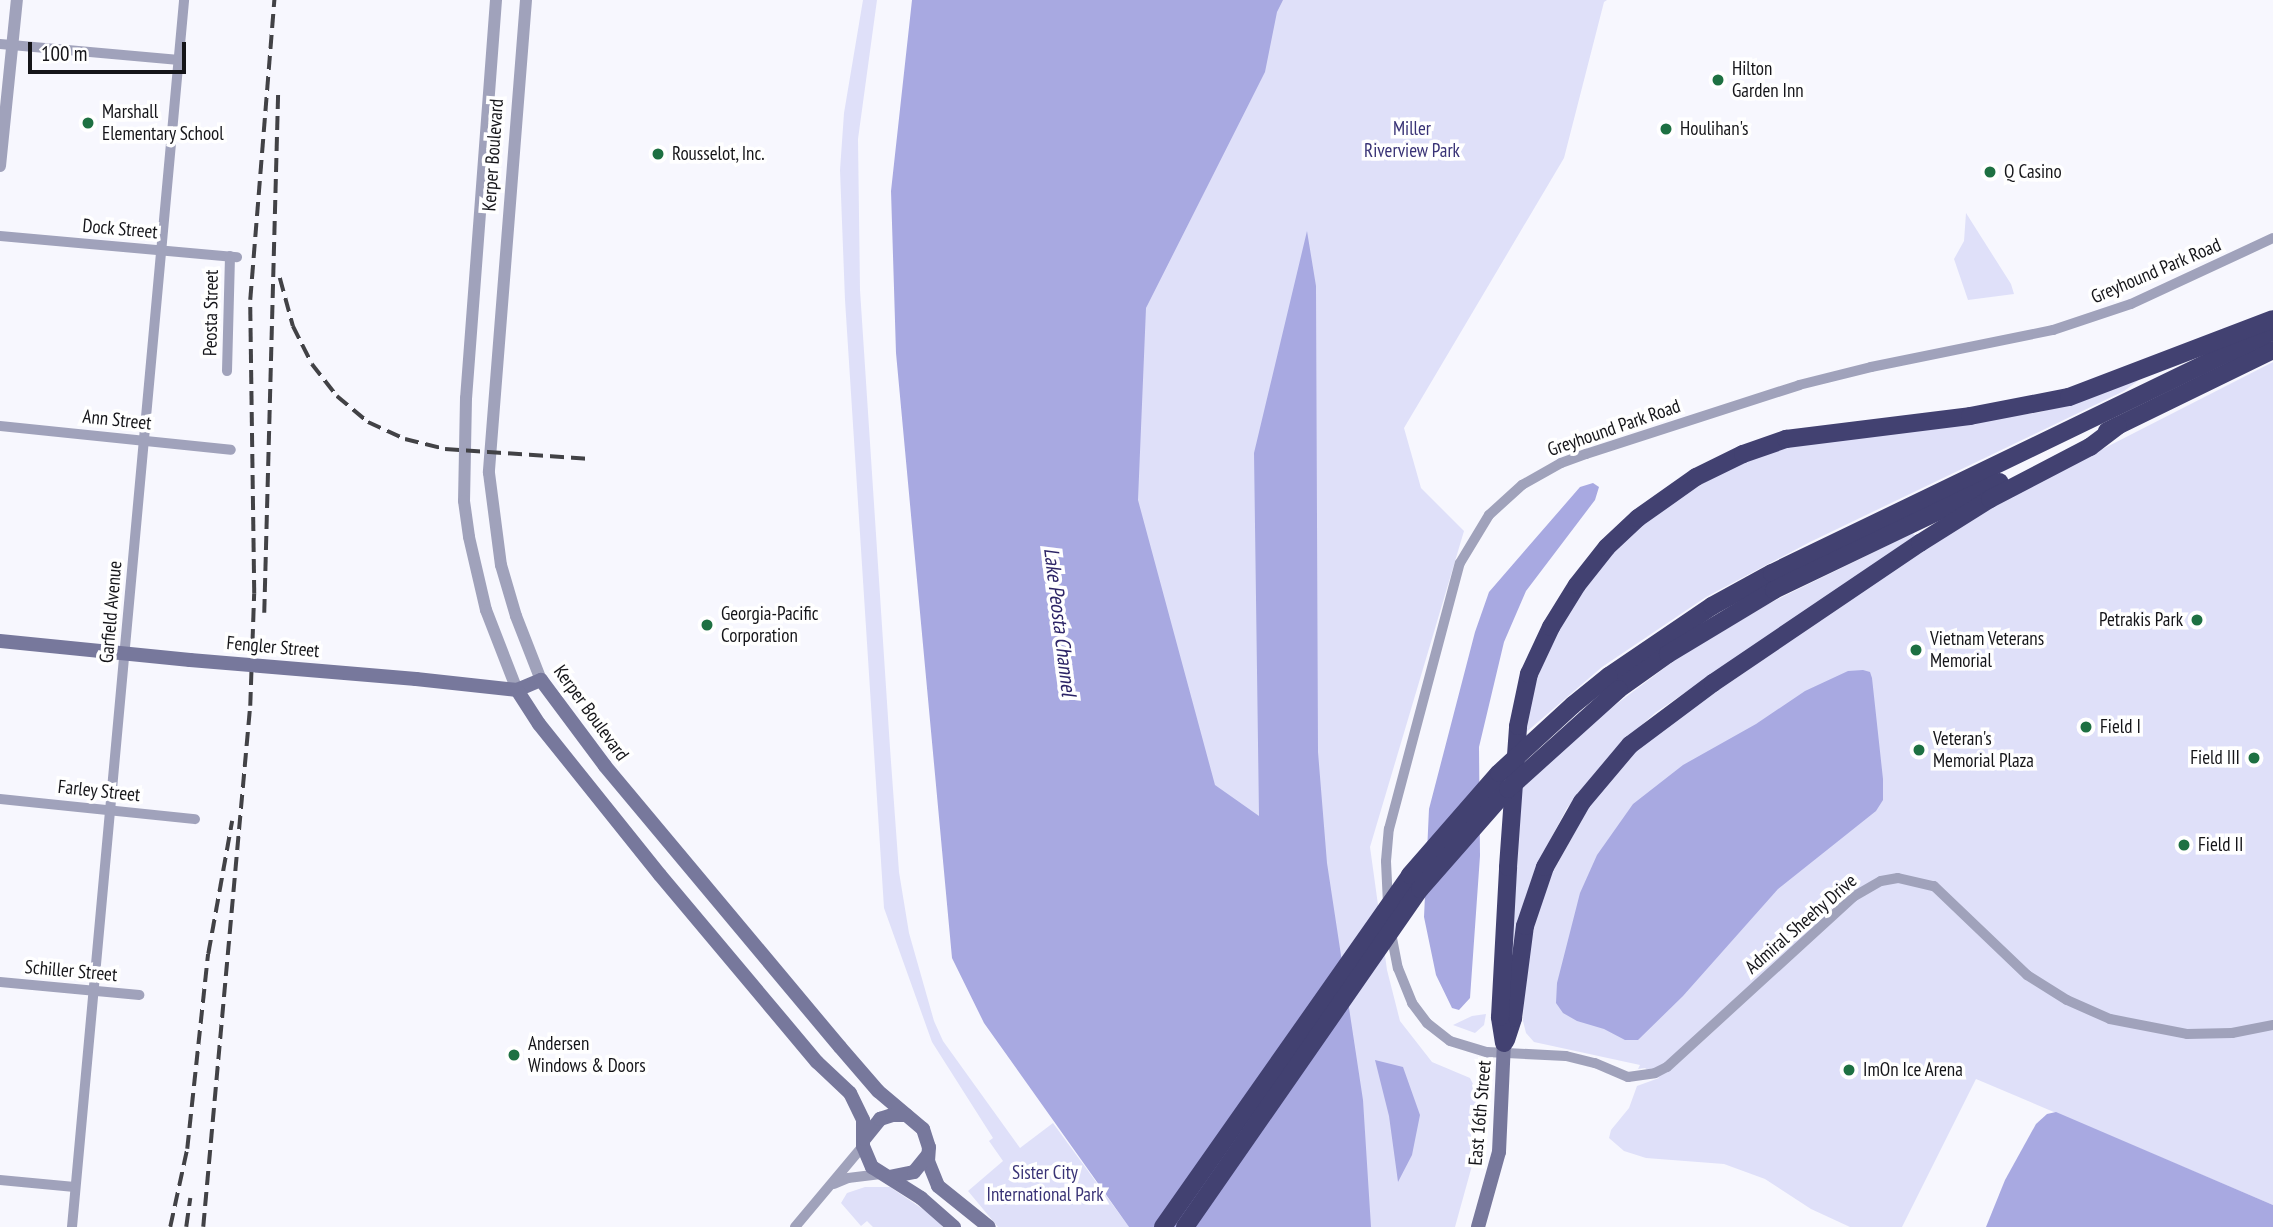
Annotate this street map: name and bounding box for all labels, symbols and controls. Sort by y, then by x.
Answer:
scale bar [32,28,189,72]
text: 100 m [41,40,87,67]
place label: Hilton Garden Inn [1732,58,1804,102]
marker: Hilton Garden Inn [1710,72,1726,88]
street label: Kerper Boulevard [478,98,508,212]
place label: Marshall Elementary School [102,101,224,145]
marker: Marshall Elementary School [80,115,96,131]
park label: Miller Riverview Park [1364,118,1460,162]
place label: Houlihan's [1680,118,1748,140]
marker: Houlihan's [1658,121,1674,137]
place label: Rousselot, Inc. [672,143,766,165]
marker: Rousselot, Inc. [650,146,666,162]
place label: Q Casino [2004,161,2062,183]
marker: Q Casino [1982,164,1998,180]
street label: Dock Street [81,214,159,244]
street label: Greyhound Park Road [2087,233,2225,309]
street label: Peosta Street [199,270,223,356]
street label: Greyhound Park Road [1544,395,1684,461]
street label: Ann Street [81,405,153,435]
water label: Lake Peosta Channel [1038,546,1082,698]
street label: Garfield Avenue [95,560,127,664]
place label: Georgia-Pacific Corporation [721,603,819,647]
place label: Petrakis Park [2099,609,2183,631]
marker: Petrakis Park [2189,612,2205,628]
marker: Georgia-Pacific Corporation [699,617,715,633]
place label: Vietnam Veterans Memorial [1930,628,2045,672]
street label: Fengler Street [226,632,320,662]
marker: Vietnam Veterans Memorial [1908,642,1924,658]
street label: Kerper Boulevard [549,661,633,765]
place label: Field I [2100,716,2141,738]
marker: Field I [2078,719,2094,735]
place label: Veteran's Memorial Plaza [1933,728,2034,772]
marker: Veteran's Memorial Plaza [1911,742,1927,758]
place label: Field III [2190,747,2240,769]
marker: Field III [2246,750,2262,766]
street label: Farley Street [56,775,142,807]
place label: Field II [2198,834,2243,856]
marker: Field II [2176,837,2192,853]
street label: Admiral Sheehy Drive [1740,869,1862,979]
street label: Schiller Street [24,956,118,986]
place label: Andersen Windows & Doors [528,1033,646,1077]
marker: Andersen Windows & Doors [506,1047,522,1063]
street label: East 16th Street [1464,1059,1496,1167]
place label: ImOn Ice Arena [1863,1059,1963,1081]
marker: ImOn Ice Arena [1841,1062,1857,1078]
park label: Sister City International Park [986,1162,1104,1206]

